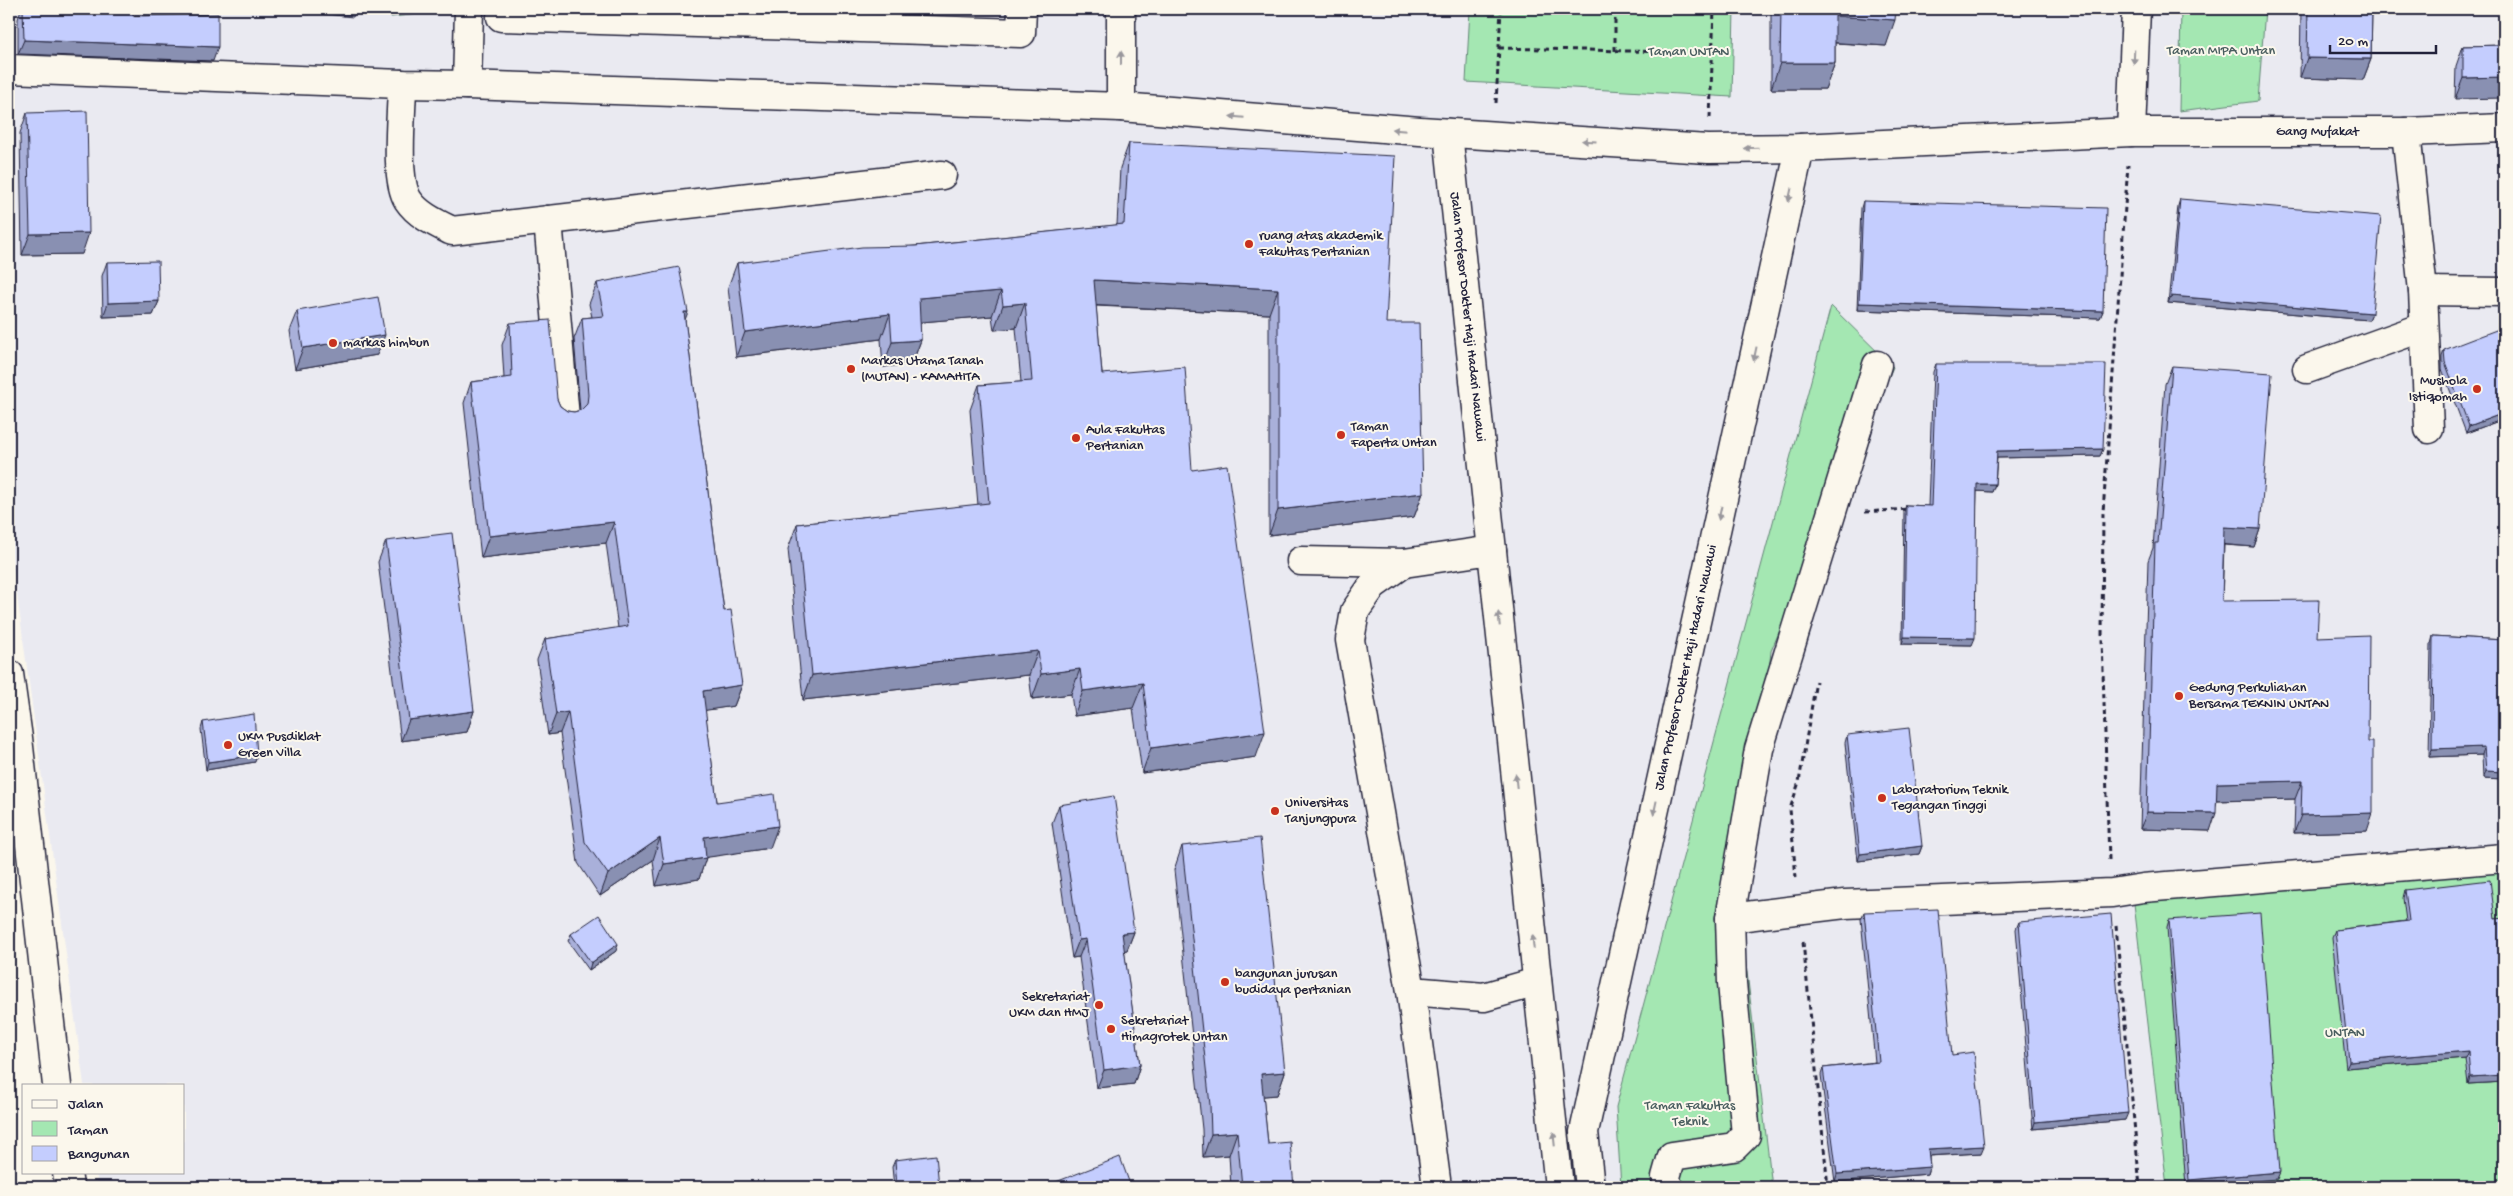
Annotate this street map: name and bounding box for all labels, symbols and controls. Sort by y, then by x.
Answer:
scale bar [2330,22,2437,54]
text: 20 m [2338,33,2368,51]
park label: Taman MIPA Untan [2166,43,2275,60]
park label: Taman UNTAN [1648,44,1729,61]
one-way arrow [1117,50,1125,66]
one-way arrow [2129,50,2137,66]
one-way arrow [1229,112,1245,120]
street label: Gang Mufakat [2276,124,2360,141]
one-way arrow [1391,125,1407,133]
one-way arrow [1581,137,1597,145]
one-way arrow [1743,144,1759,152]
one-way arrow [1785,188,1793,204]
street label: Jalan Profesor Dokter Haji Hadari Nawawi [1446,191,1489,443]
place label: ruang atas akademik Fakultas Pertanian [1258,228,1384,261]
marker: ruang atas akademik Fakultas Pertanian [1243,238,1255,250]
place label: markas himbun [343,335,430,352]
marker: markas himbun [327,337,339,349]
one-way arrow [1751,346,1759,361]
place label: Markas Utama Tanah (MUTAN) - KAMAHITA [861,353,984,386]
marker: Markas Utama Tanah (MUTAN) - KAMAHITA [845,363,857,375]
place label: Mushola Istiqomah [2409,373,2468,406]
marker: Mushola Istiqomah [2471,383,2483,395]
place label: Taman Faperta Untan [1350,419,1437,452]
place label: Aula Fakultas Pertanian [1085,422,1165,455]
marker: Taman Faperta Untan [1335,429,1347,441]
marker: Aula Fakultas Pertanian [1070,432,1082,444]
one-way arrow [1716,505,1724,520]
street label: Jalan Profesor Dokter Haji Hadari Nawawi [1651,543,1721,792]
one-way arrow [1495,611,1503,627]
place label: Gedung Perkuliahan Bersama TEKNIN UNTAN [2188,680,2329,713]
marker: Gedung Perkuliahan Bersama TEKNIN UNTAN [2173,690,2185,702]
place label: UKM Pusdiklat Green Villa [238,729,322,762]
marker: UKM Pusdiklat Green Villa [222,739,234,751]
one-way arrow [1512,772,1520,788]
place label: Laboratorium Teknik Tegangan Tinggi [1891,782,2010,815]
marker: Laboratorium Teknik Tegangan Tinggi [1876,792,1888,804]
place label: Universitas Tanjungpura [1284,795,1357,828]
one-way arrow [1651,800,1659,816]
marker: Universitas Tanjungpura [1269,805,1281,817]
one-way arrow [1529,934,1537,950]
place label: bangunan jurusan budidaya pertanian [1235,966,1351,999]
marker: bangunan jurusan budidaya pertanian [1219,976,1231,988]
place label: Sekretariat UKM dan HMJ [1009,989,1090,1022]
marker: Sekretariat UKM dan HMJ [1093,999,1105,1011]
place label: Sekretariat Himagrotek Untan [1121,1013,1228,1046]
marker: Sekretariat Himagrotek Untan [1105,1023,1117,1035]
park label: UNTAN [2325,1025,2365,1042]
legend [22,1084,185,1174]
text: Jalan [68,1096,103,1114]
park label: Taman Fakultas Teknik [1644,1098,1736,1131]
text: Taman [67,1122,108,1140]
one-way arrow [1550,1130,1558,1146]
text: Bangunan [67,1146,129,1164]

